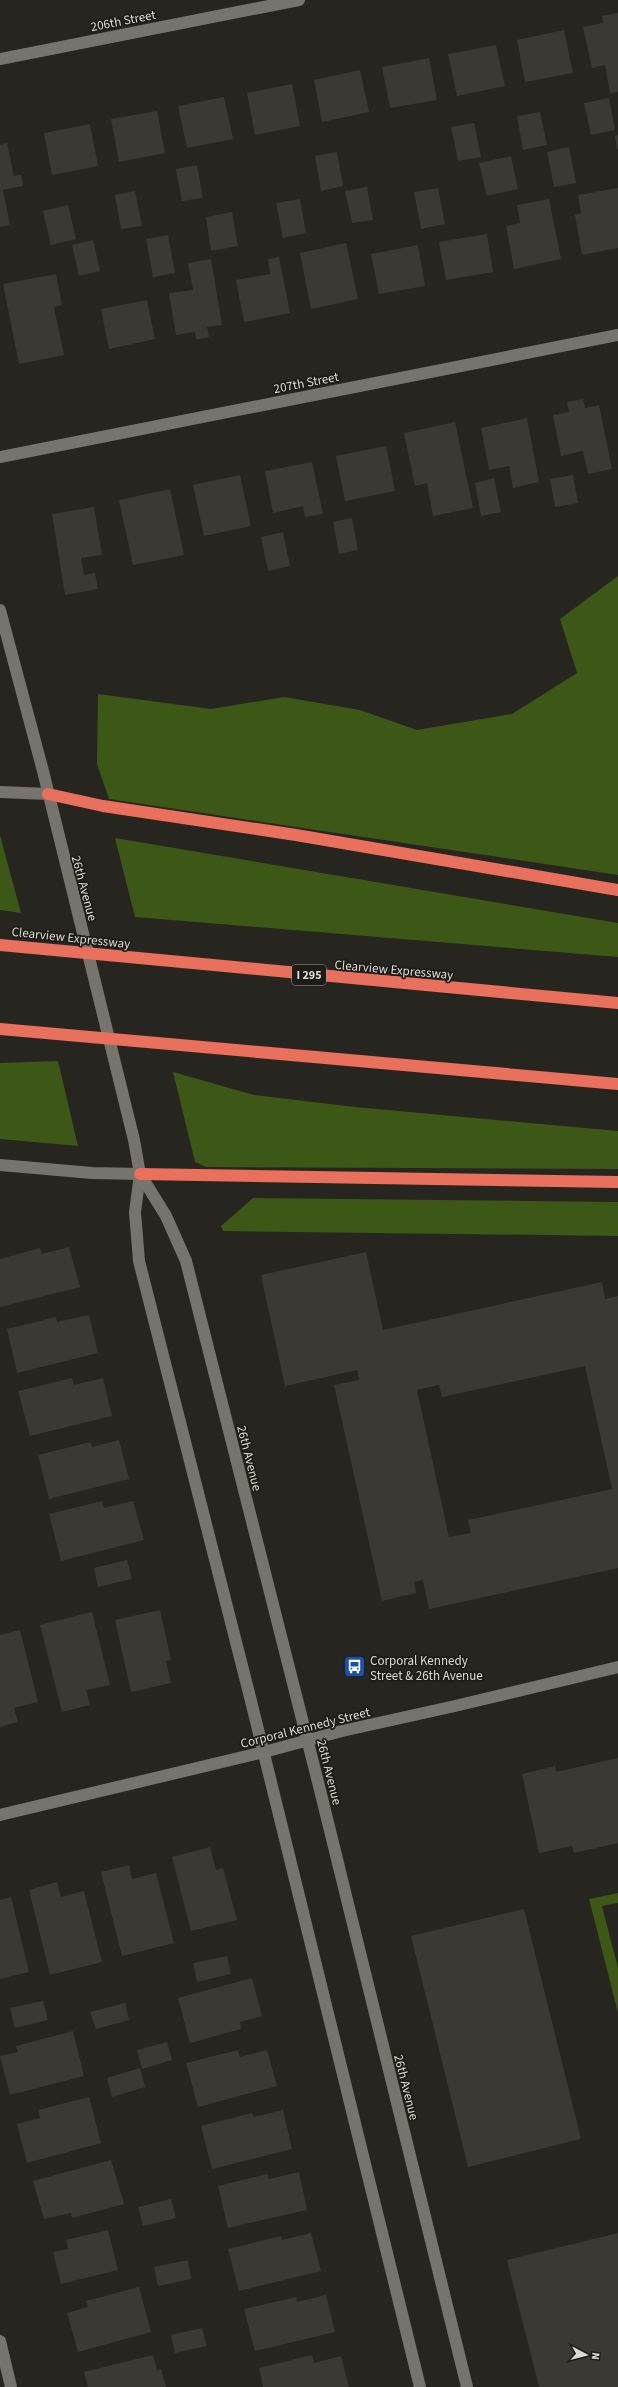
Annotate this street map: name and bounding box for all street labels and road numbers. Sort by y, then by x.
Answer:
street label: 206th Street [89,6,158,36]
street label: 207th Street [272,368,341,398]
street label: 26th Avenue [67,854,101,923]
street label: Clearview Expressway [11,923,131,953]
street label: Clearview Expressway [334,956,454,984]
road number: I 295 [292,965,326,985]
street label: 26th Avenue [232,1424,266,1493]
street label: Corporal Kennedy Street [239,1703,372,1753]
street label: 26th Avenue [312,1738,346,1807]
street label: 26th Avenue [389,2053,423,2122]

